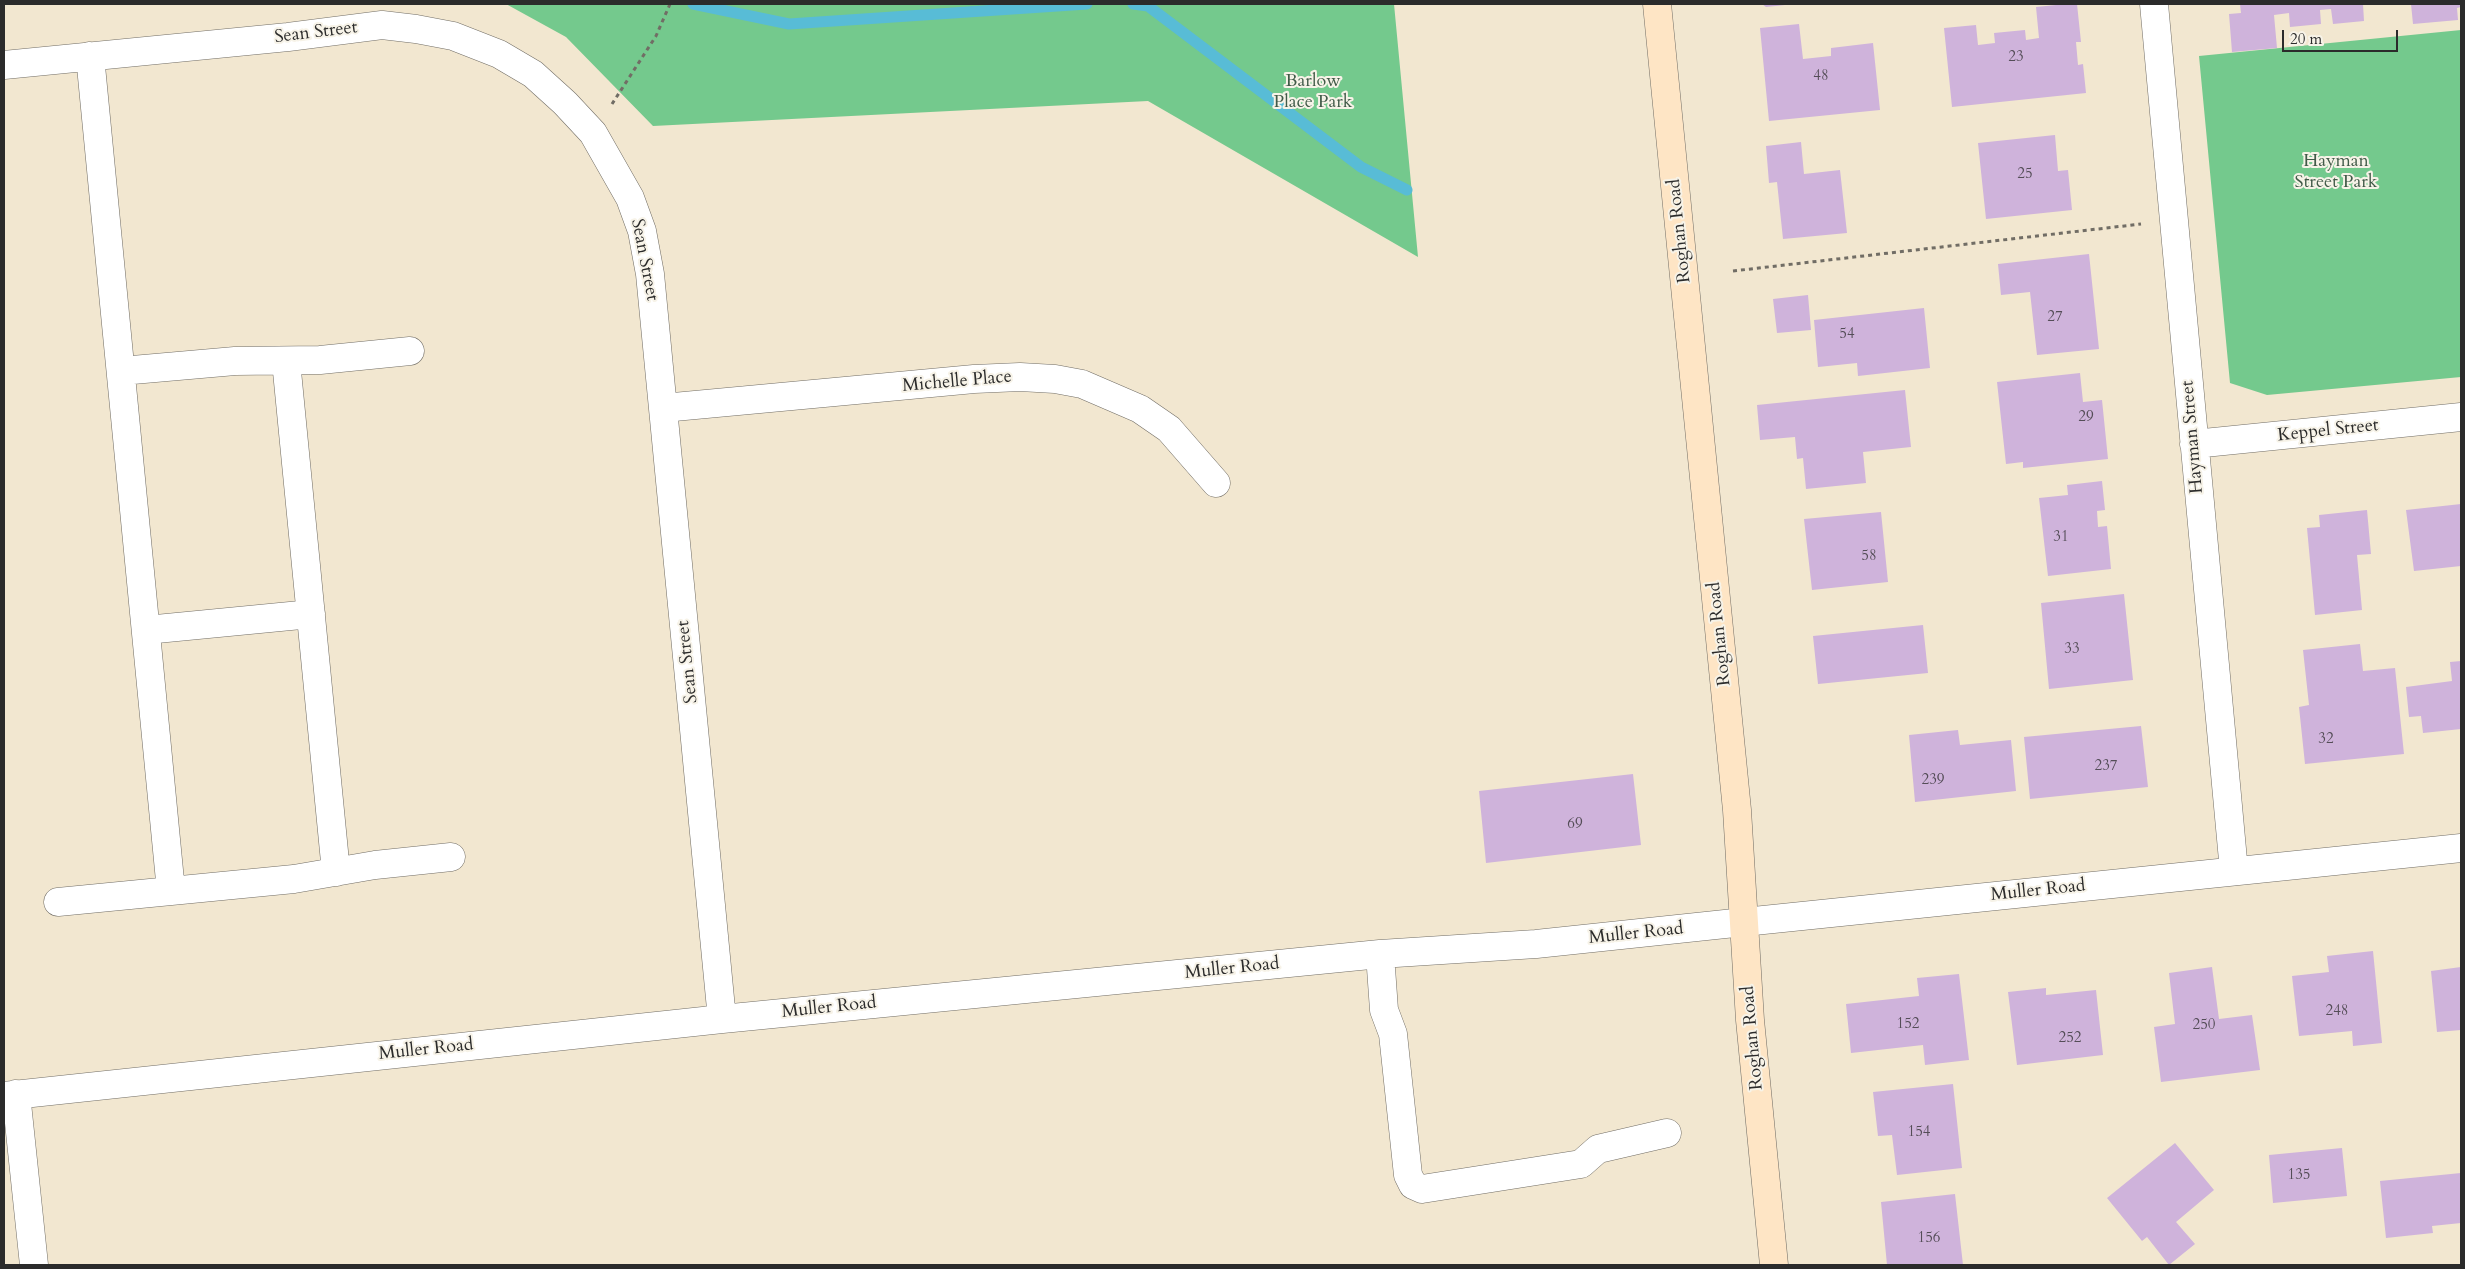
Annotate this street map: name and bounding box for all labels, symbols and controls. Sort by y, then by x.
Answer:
street label: Sean Street [273,17,359,49]
scale bar [2285,20,2401,52]
text: 20 m [2290,29,2322,49]
house number: 23 [2008,49,2024,67]
house number: 48 [1813,68,1829,86]
park label: Barlow Place Park [1274,71,1352,114]
park label: Hayman Street Park [2295,151,2377,193]
house number: 25 [2017,166,2033,184]
street label: Roghan Road [1664,178,1696,284]
street label: Sean Street [625,217,663,303]
house number: 27 [2047,309,2063,327]
house number: 54 [1839,326,1855,344]
street label: Michelle Place [901,366,1013,398]
street label: Hayman Street [2177,379,2209,495]
house number: 29 [2078,409,2094,427]
street label: Keppel Street [2276,415,2380,447]
house number: 31 [2053,529,2069,547]
house number: 58 [1861,548,1877,566]
street label: Roghan Road [1704,581,1736,687]
street label: Sean Street [673,619,703,705]
house number: 33 [2064,641,2080,659]
house number: 32 [2318,731,2334,749]
house number: 237 [2094,758,2118,776]
house number: 239 [1921,772,1945,790]
house number: 69 [1567,816,1583,834]
street label: Muller Road [1990,875,2086,907]
street label: Muller Road [1588,918,1684,950]
street label: Muller Road [1184,953,1280,985]
street label: Roghan Road [1738,985,1768,1091]
street label: Muller Road [781,992,877,1024]
house number: 248 [2325,1003,2349,1021]
house number: 152 [1896,1016,1920,1034]
house number: 250 [2192,1017,2216,1035]
house number: 252 [2058,1030,2082,1048]
street label: Muller Road [378,1034,474,1066]
house number: 154 [1907,1124,1931,1142]
house number: 135 [2287,1167,2311,1185]
house number: 156 [1917,1230,1941,1248]

